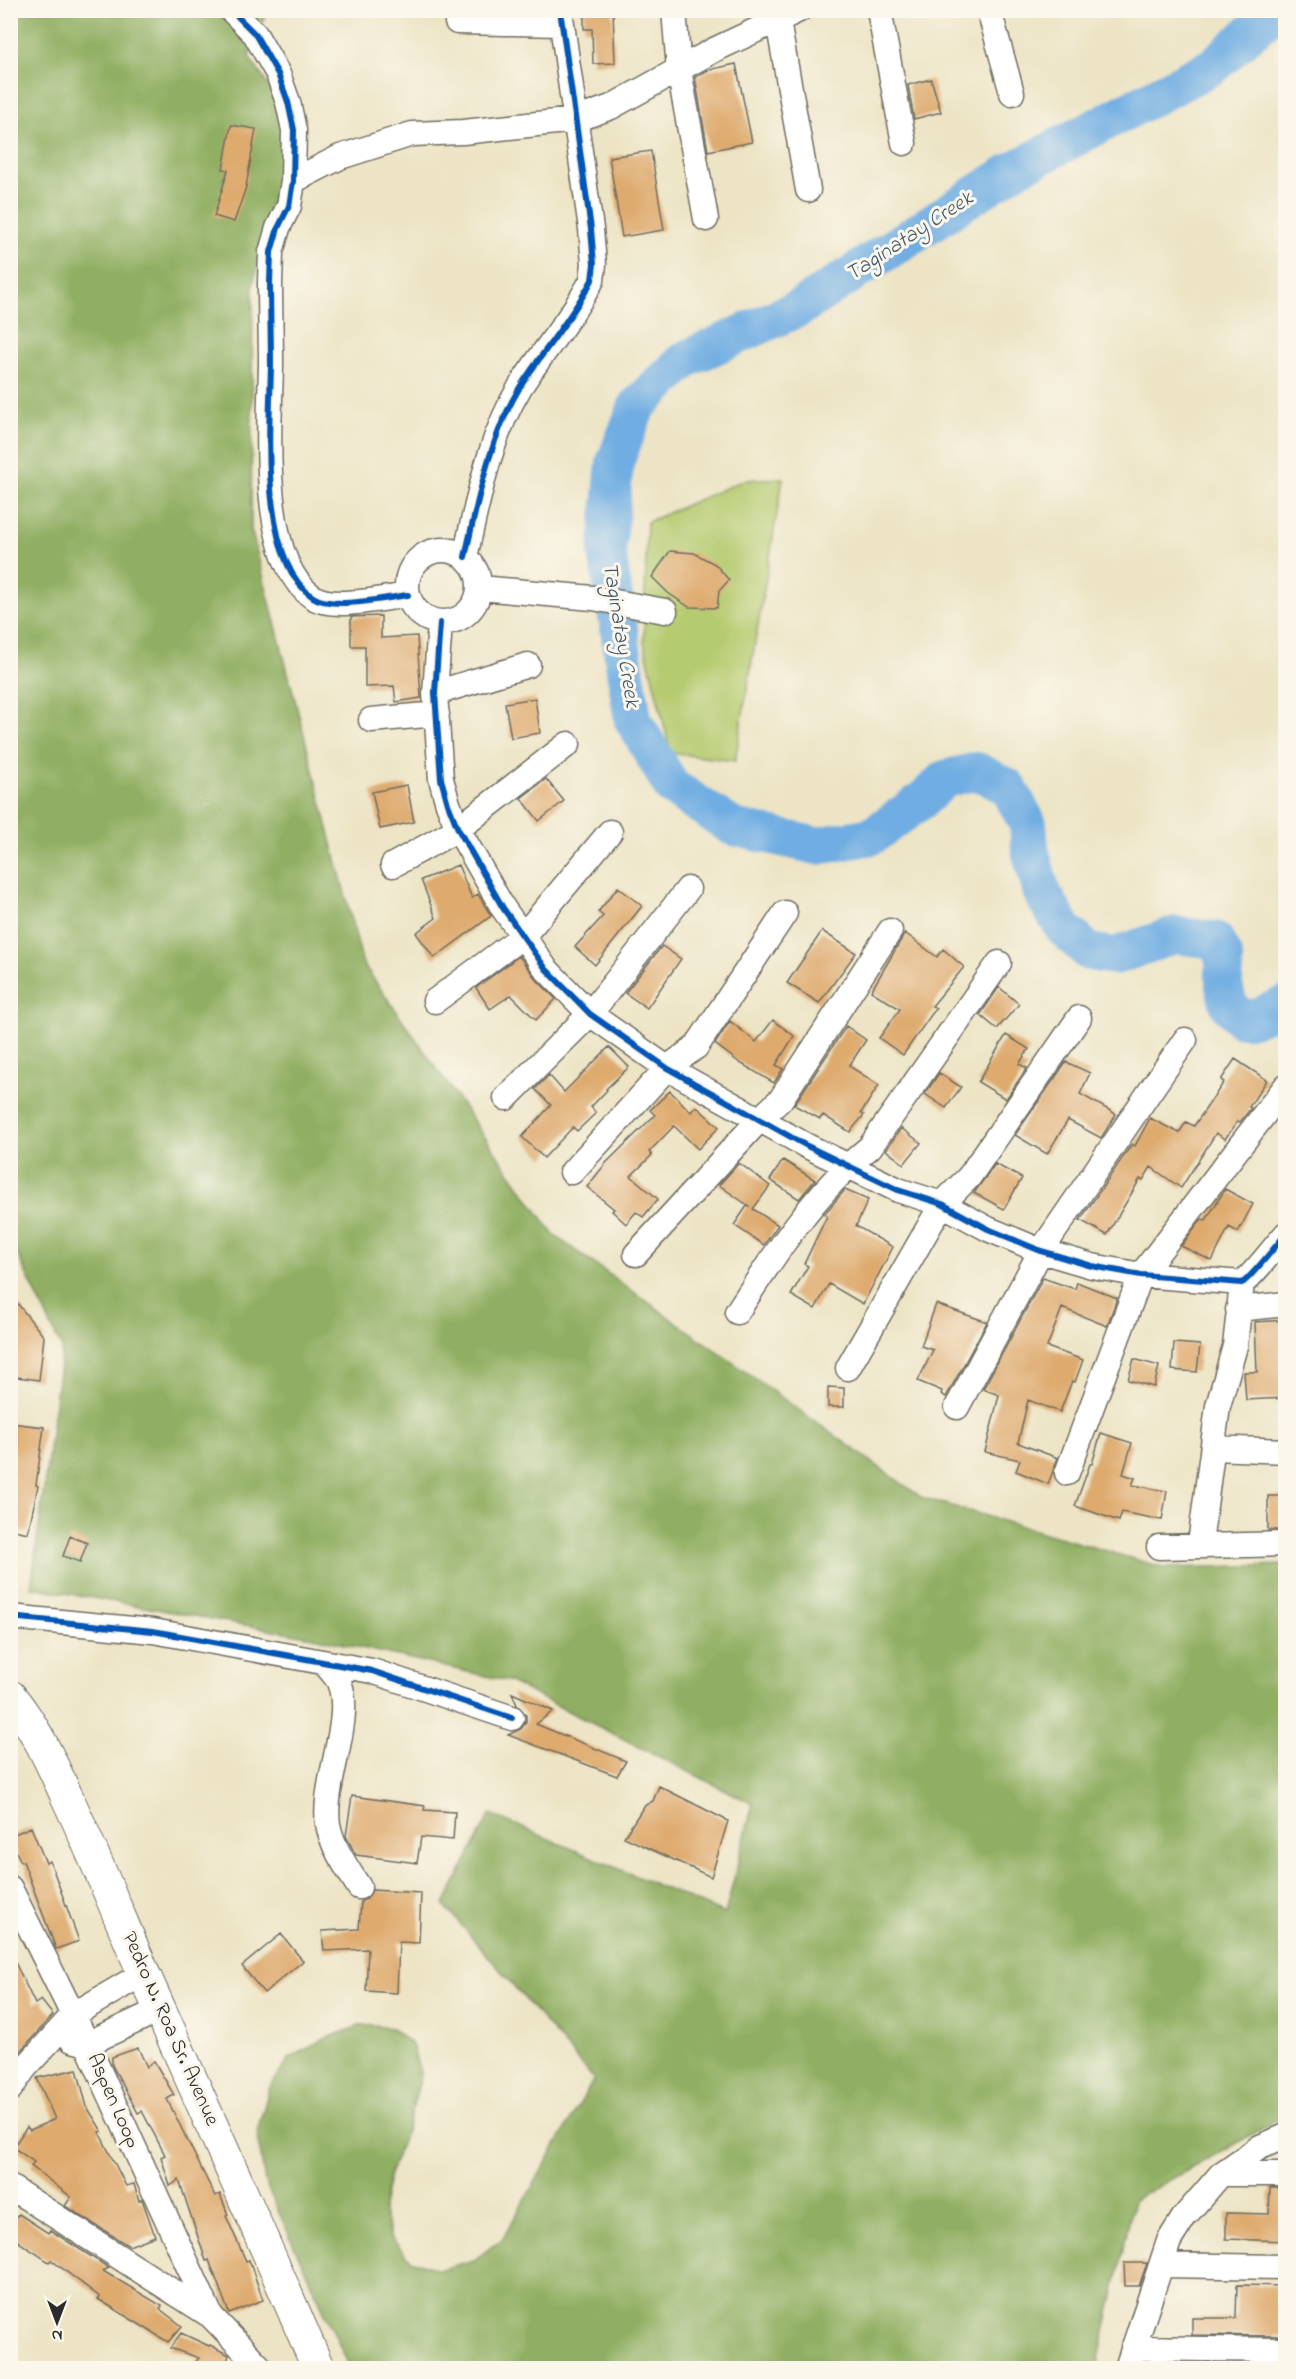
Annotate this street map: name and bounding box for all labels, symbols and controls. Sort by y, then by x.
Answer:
water label: Taginatay Creek [840,183,981,290]
water label: Taginatay Creek [593,560,647,711]
street label: Pedro N. Roa Sr. Avenue [114,1927,227,2132]
street label: Aspen Loop [79,2049,147,2153]
north arrow [27,2292,87,2352]
text: N [51,2323,62,2347]

